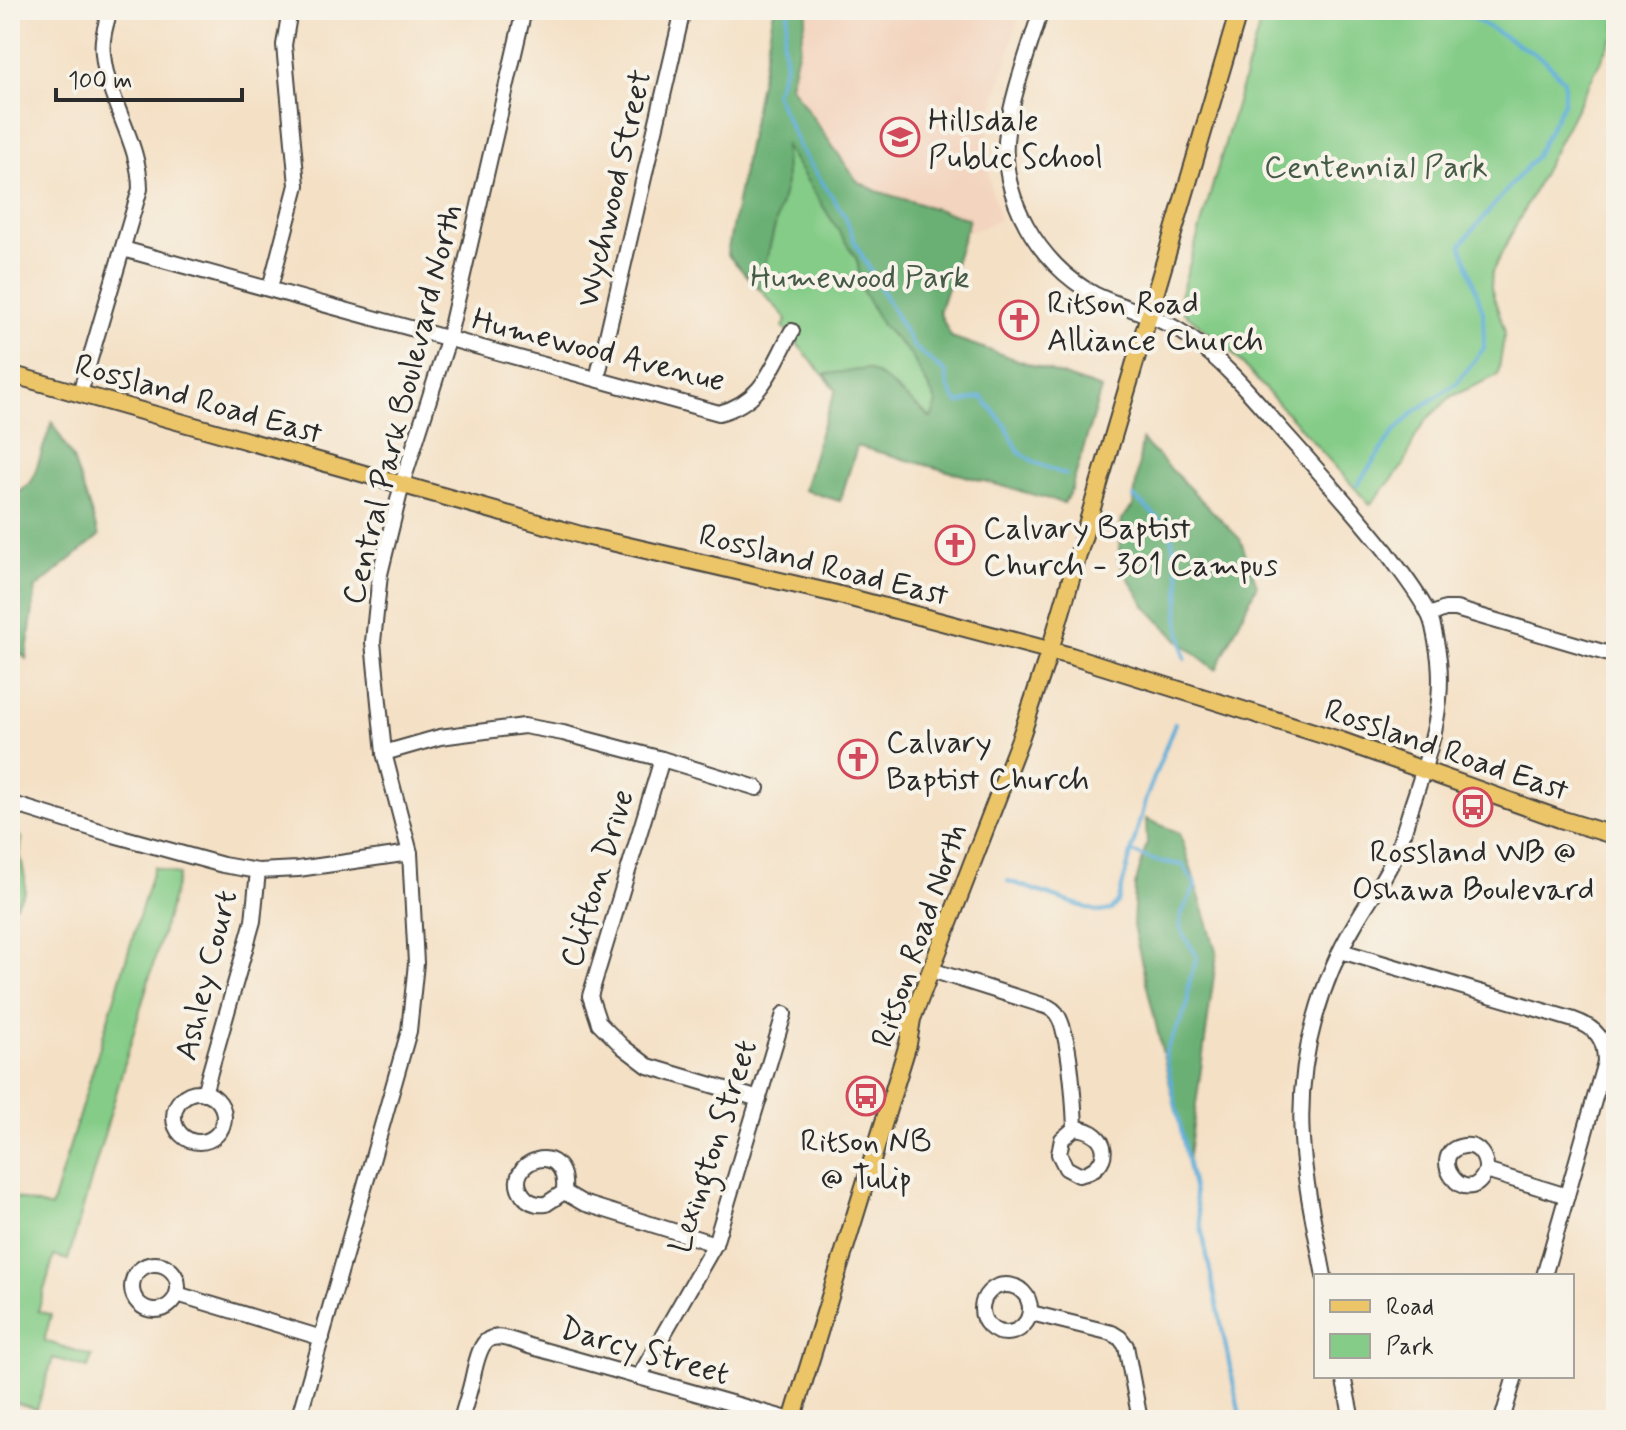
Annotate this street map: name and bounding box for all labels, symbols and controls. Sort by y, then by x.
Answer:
scale bar [56,52,242,102]
street label: Wychwood Street [567,65,663,311]
text: 100 m [68,66,132,97]
place label: Hillsdale Public School [928,100,1103,179]
school or university icon: Hillsdale Public School [879,116,921,158]
park label: Centennial Park [1264,147,1488,189]
street label: Central Park Boulevard North [333,200,473,609]
park label: Humewood Park [750,257,970,299]
place label: Ritson Road Alliance Church [1047,283,1264,362]
street label: Humewood Avenue [468,299,729,403]
church icon: Ritson Road Alliance Church [998,299,1040,341]
street label: Rossland Road East [70,345,327,455]
place label: Calvary Baptist Church - 301 Campus [983,508,1278,587]
street label: Rossland Road East [694,515,953,617]
church icon: Calvary Baptist Church - 301 Campus [934,524,976,566]
street label: Rossland Road East [1319,689,1574,812]
place label: Calvary Baptist Church [886,722,1089,801]
church icon: Calvary Baptist Church [837,738,879,780]
street label: Clifton Drive [551,784,645,973]
bus stop icon: Rossland WB @ Oshawa Boulevard [1452,786,1494,828]
street label: Ritson Road North [862,818,978,1053]
place label: Rossland WB @ Oshawa Boulevard [1352,832,1594,911]
street label: Ashley Court [166,886,248,1065]
street label: Lexington Street [660,1035,771,1260]
bus stop icon: Ritson NB @ Tulip [845,1075,887,1117]
place label: Ritson NB @ Tulip [800,1121,932,1200]
legend [1314,1274,1574,1378]
text: Road [1386,1292,1434,1323]
street label: Darcy Street [555,1308,734,1396]
text: Park [1386,1332,1434,1363]

